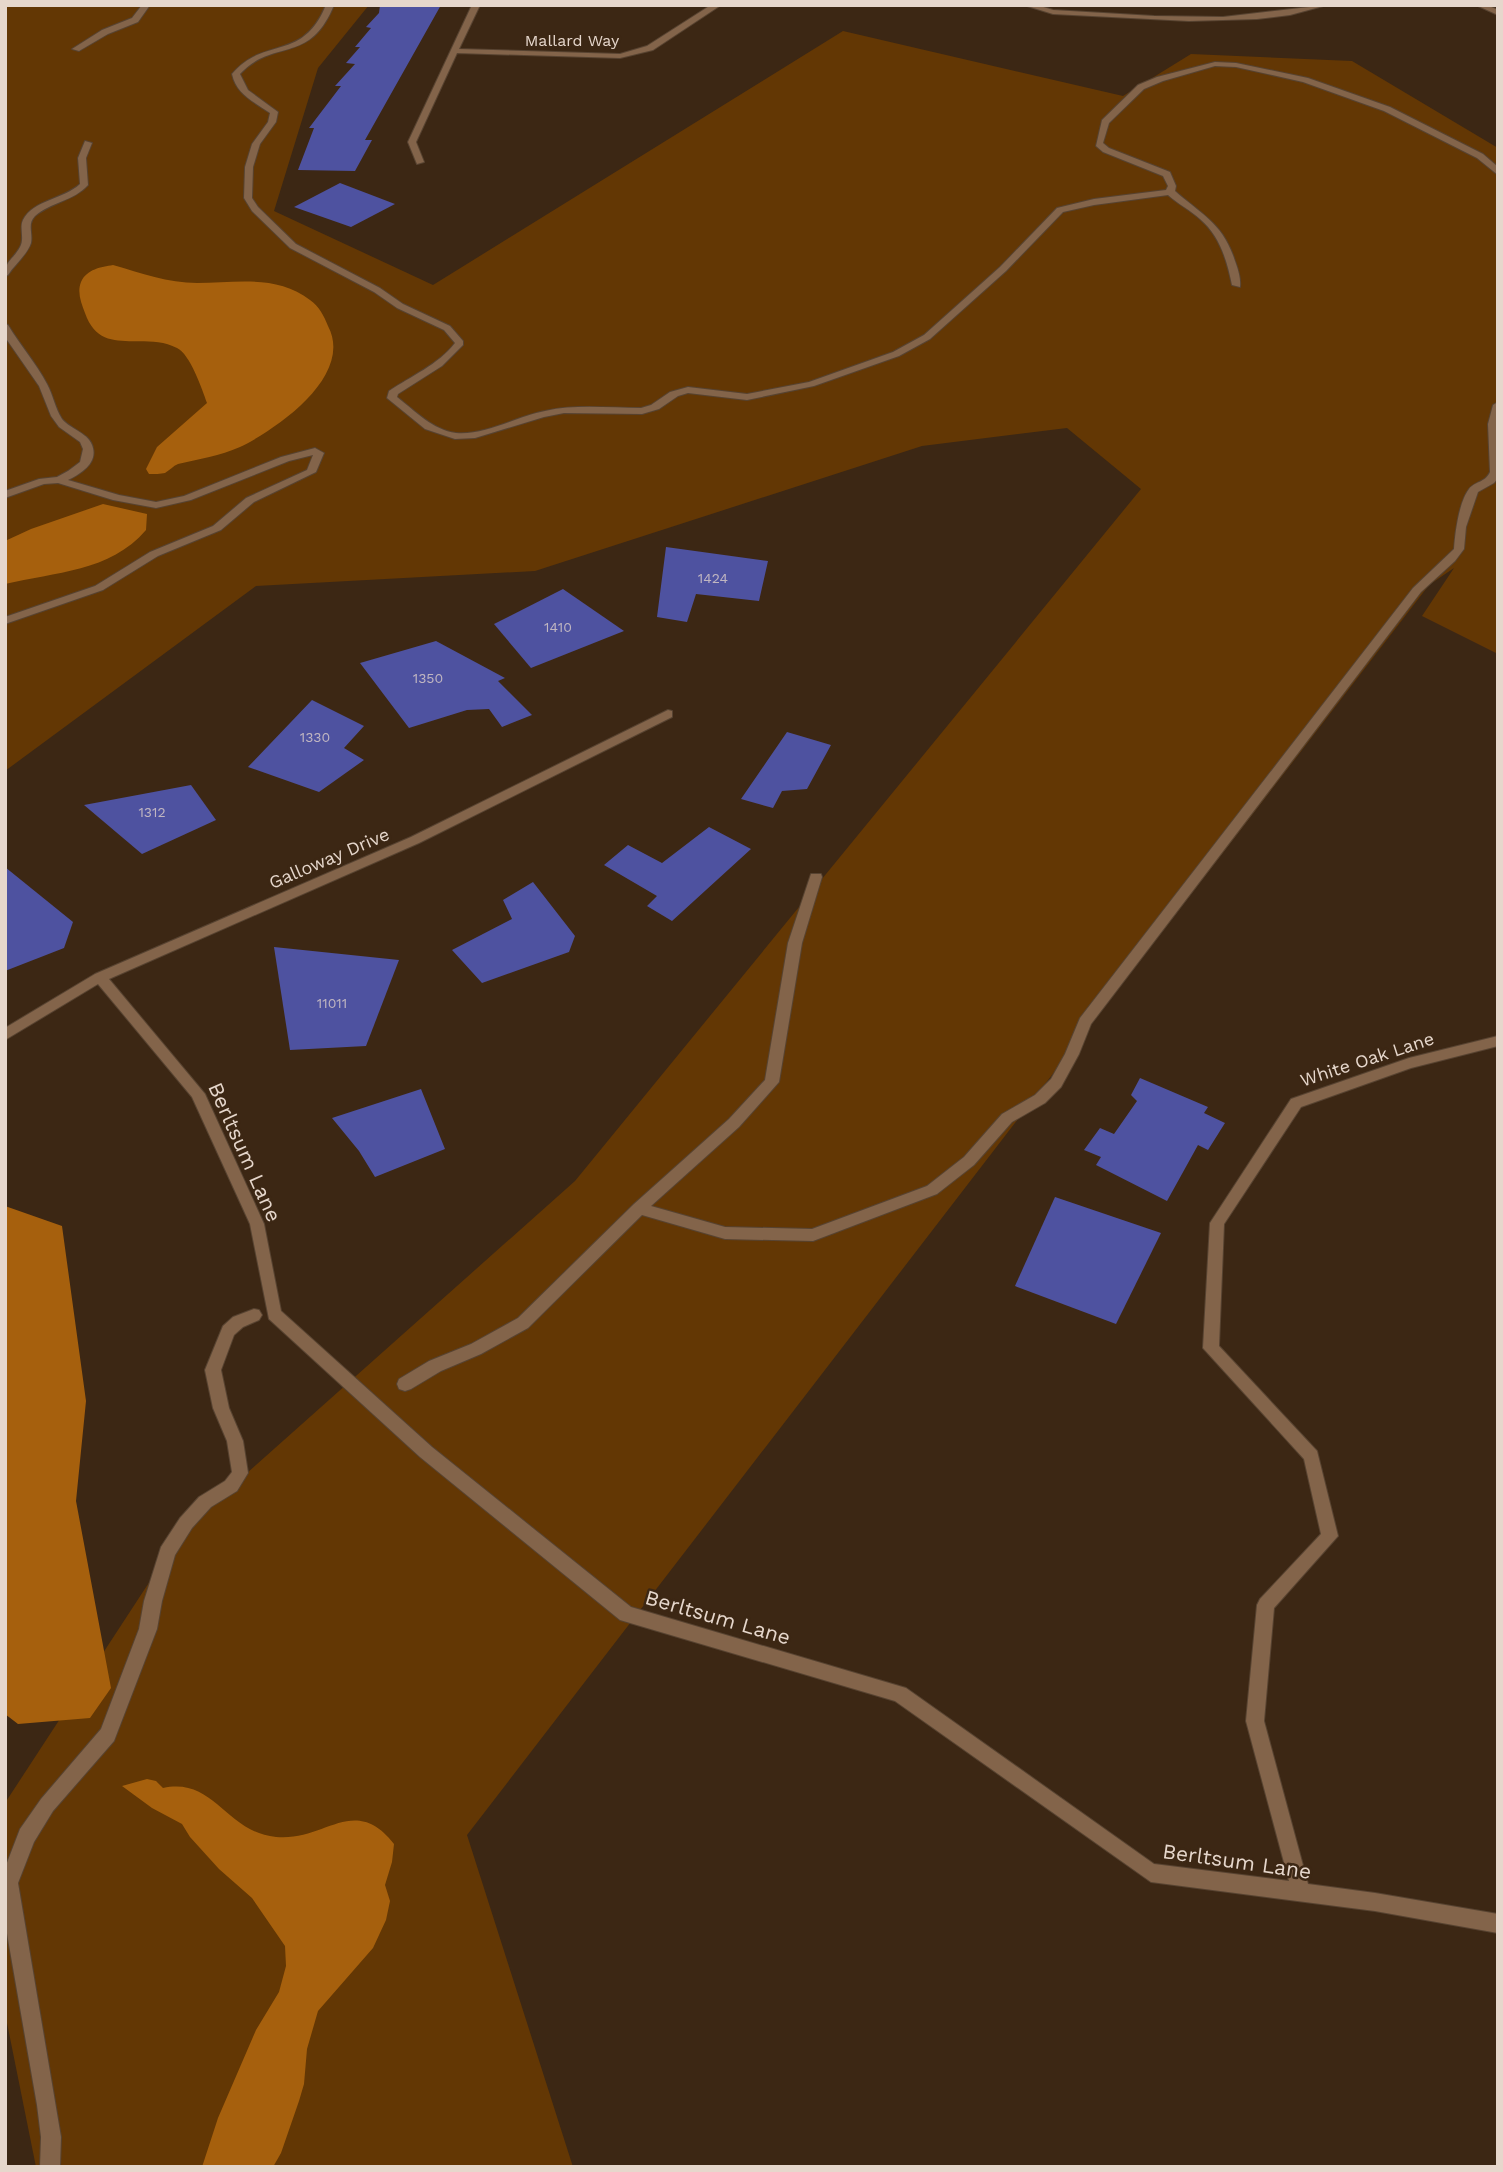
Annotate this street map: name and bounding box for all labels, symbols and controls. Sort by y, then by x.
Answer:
street label: Mallard Way [525,31,620,50]
house number: 1424 [698,570,728,586]
house number: 1410 [544,619,572,635]
house number: 1350 [413,670,443,686]
house number: 1330 [300,729,330,745]
house number: 1312 [138,804,166,820]
street label: Galloway Drive [266,823,392,893]
house number: 11011 [317,995,347,1011]
street label: White Oak Lane [1297,1027,1437,1091]
street label: Berltsum Lane [203,1078,287,1226]
street label: Berltsum Lane [642,1584,794,1650]
street label: Berltsum Lane [1161,1838,1313,1884]

